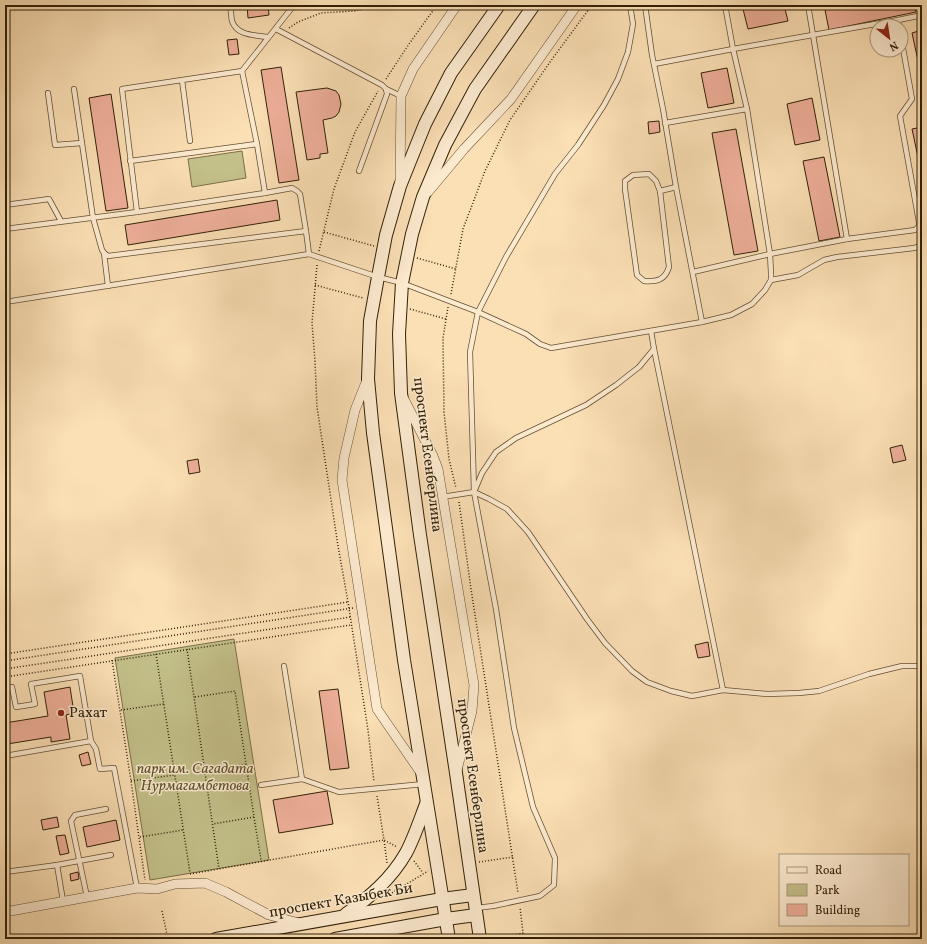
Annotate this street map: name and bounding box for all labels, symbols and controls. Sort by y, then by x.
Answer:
north arrow [869,18,909,58]
text: N [886,37,900,54]
street label: проспект Есенберлина [407,376,447,534]
street label: проспект Есенберлина [451,697,493,855]
place label: Рахат [69,703,108,724]
marker: Рахат [56,708,66,718]
park label: парк им. Сагадата Нурмагамбетова [136,759,254,797]
legend [779,854,909,926]
text: Road [815,863,842,879]
street label: проспект Казыбек Би [268,878,414,924]
text: Park [815,883,840,899]
text: Building [815,903,860,919]

